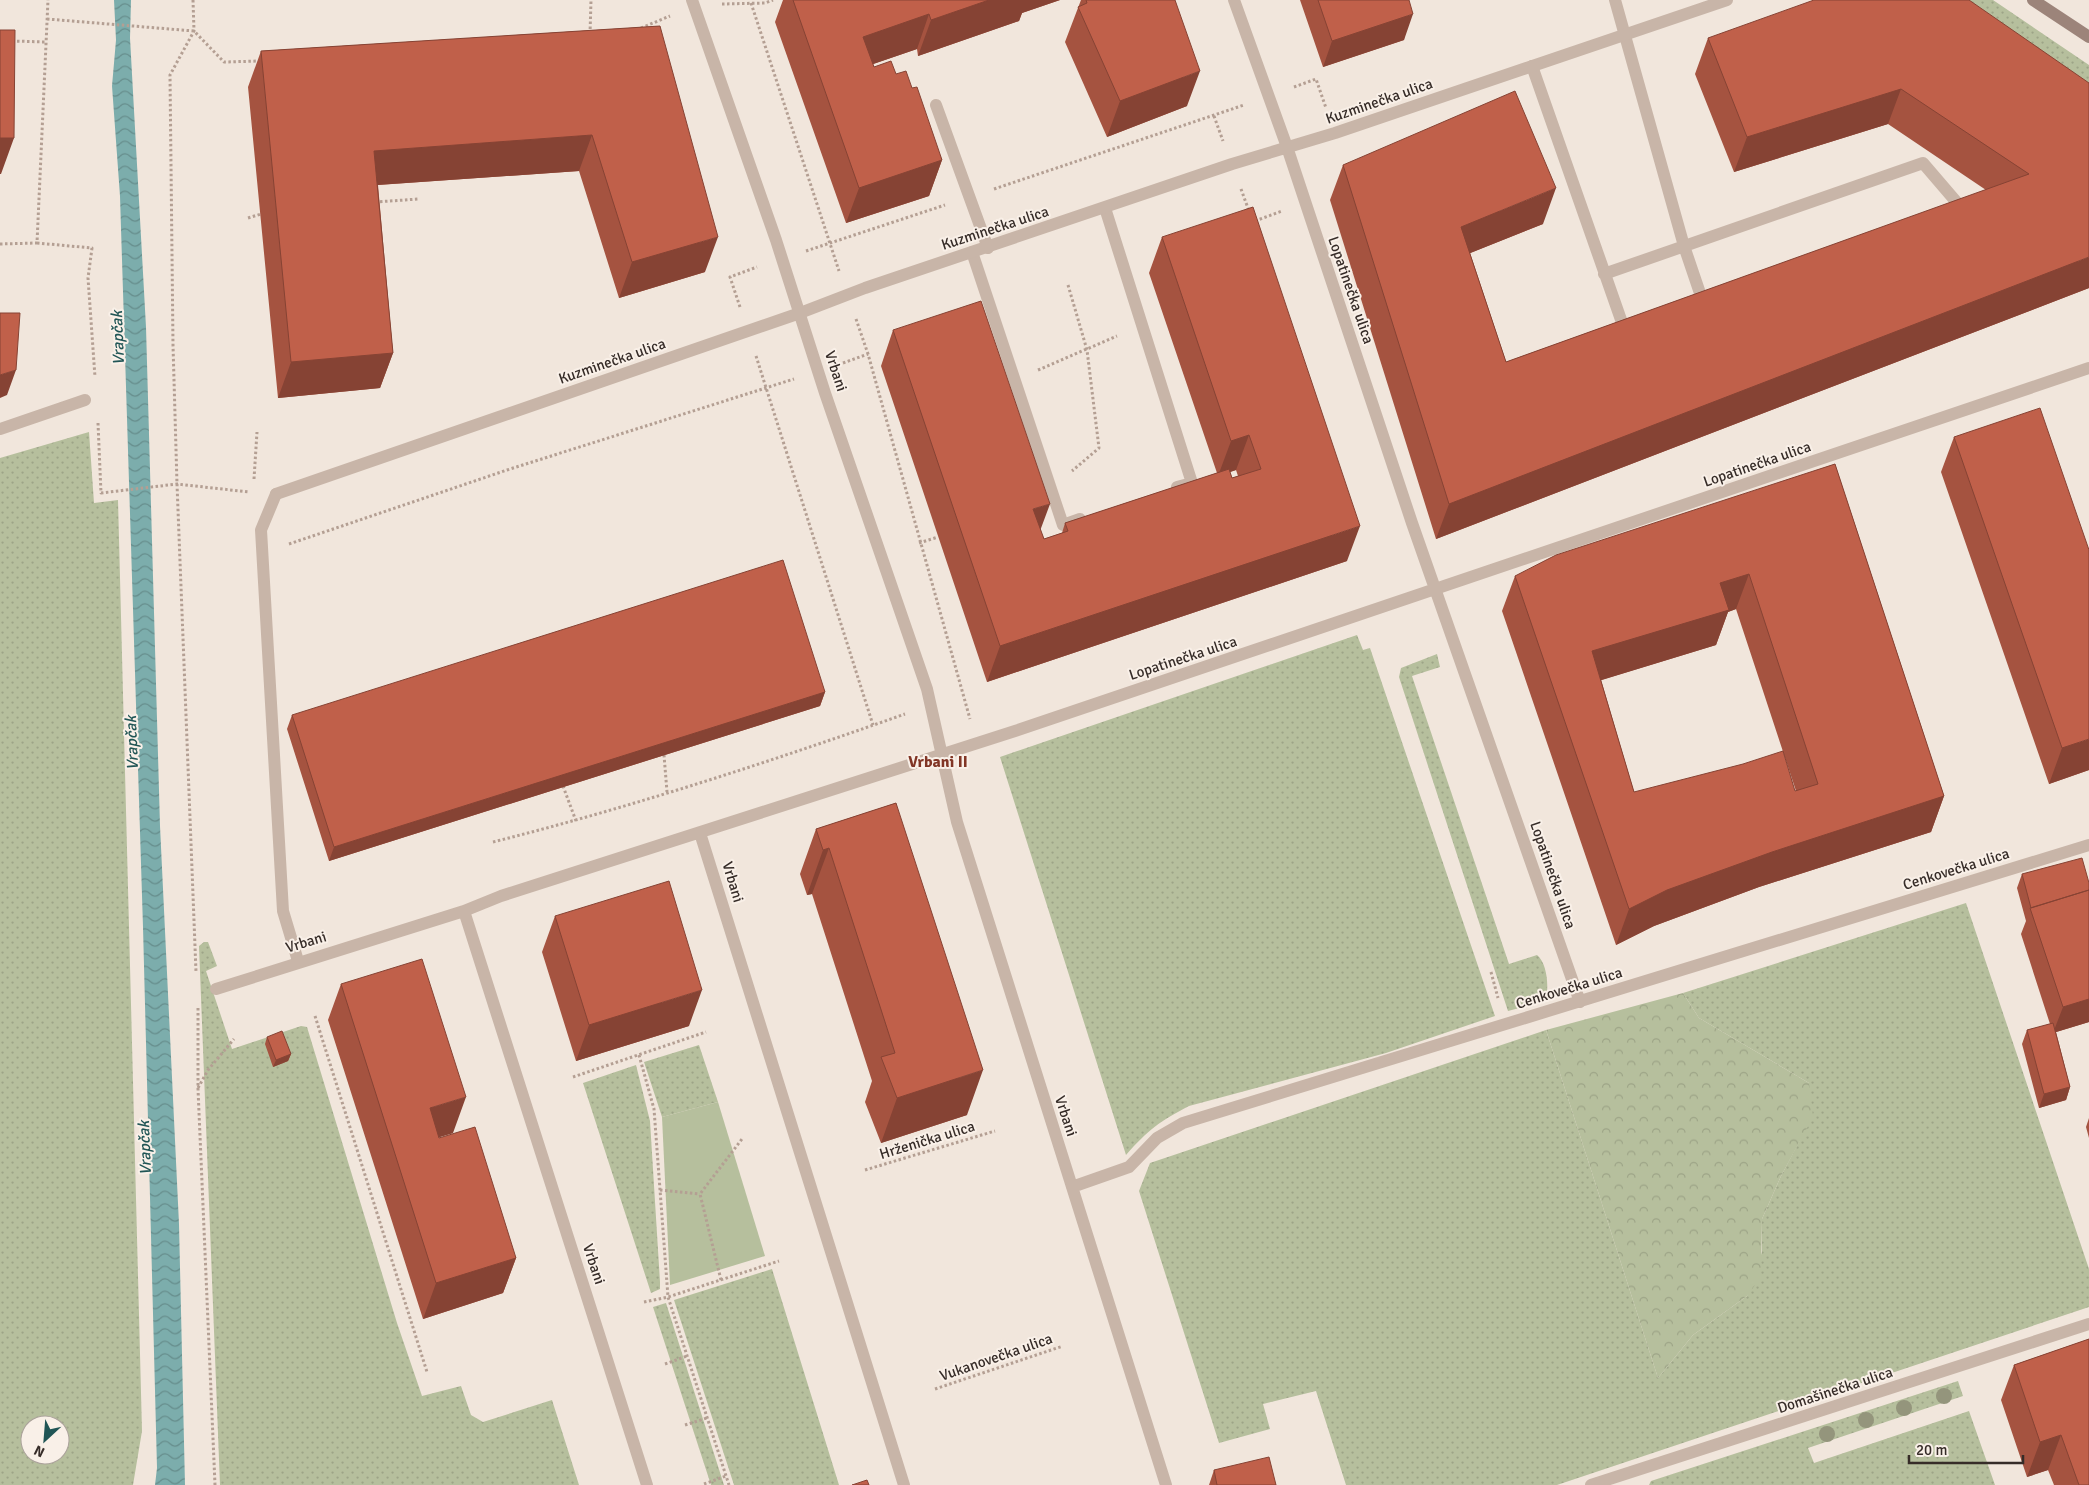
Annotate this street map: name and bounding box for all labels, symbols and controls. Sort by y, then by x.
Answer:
street label: Kuzminečka ulica [1323,74,1435,128]
street label: Kuzminečka ulica [939,202,1051,254]
street label: Lopatinečka ulica [1324,234,1378,346]
water label: Vrapčak [107,308,129,366]
street label: Kuzminečka ulica [556,334,668,388]
street label: Vrbani [821,348,851,394]
street label: Lopatinečka ulica [1701,437,1813,491]
street label: Lopatinečka ulica [1127,632,1239,684]
water label: Vrapčak [121,713,143,771]
district label: Vrbani II [908,752,968,772]
street label: Lopatinečka ulica [1526,819,1580,931]
street label: Cenkovečka ulica [1901,844,2011,894]
street label: Vrbani [718,860,748,904]
street label: Vrbani [284,927,328,957]
street label: Cenkovečka ulica [1514,963,1624,1013]
street label: Vrbani [1051,1093,1081,1139]
street label: Hrženička ulica [877,1117,977,1163]
water label: Vrapčak [134,1118,156,1176]
street label: Vrbani [579,1241,609,1287]
street label: Vukanovečka ulica [937,1329,1055,1385]
street label: Domašinečka ulica [1775,1363,1895,1417]
north arrow [20,1415,70,1465]
scale bar [1909,1432,2023,1464]
text: N [31,1441,48,1461]
text: 20 m [1916,1441,1947,1459]

